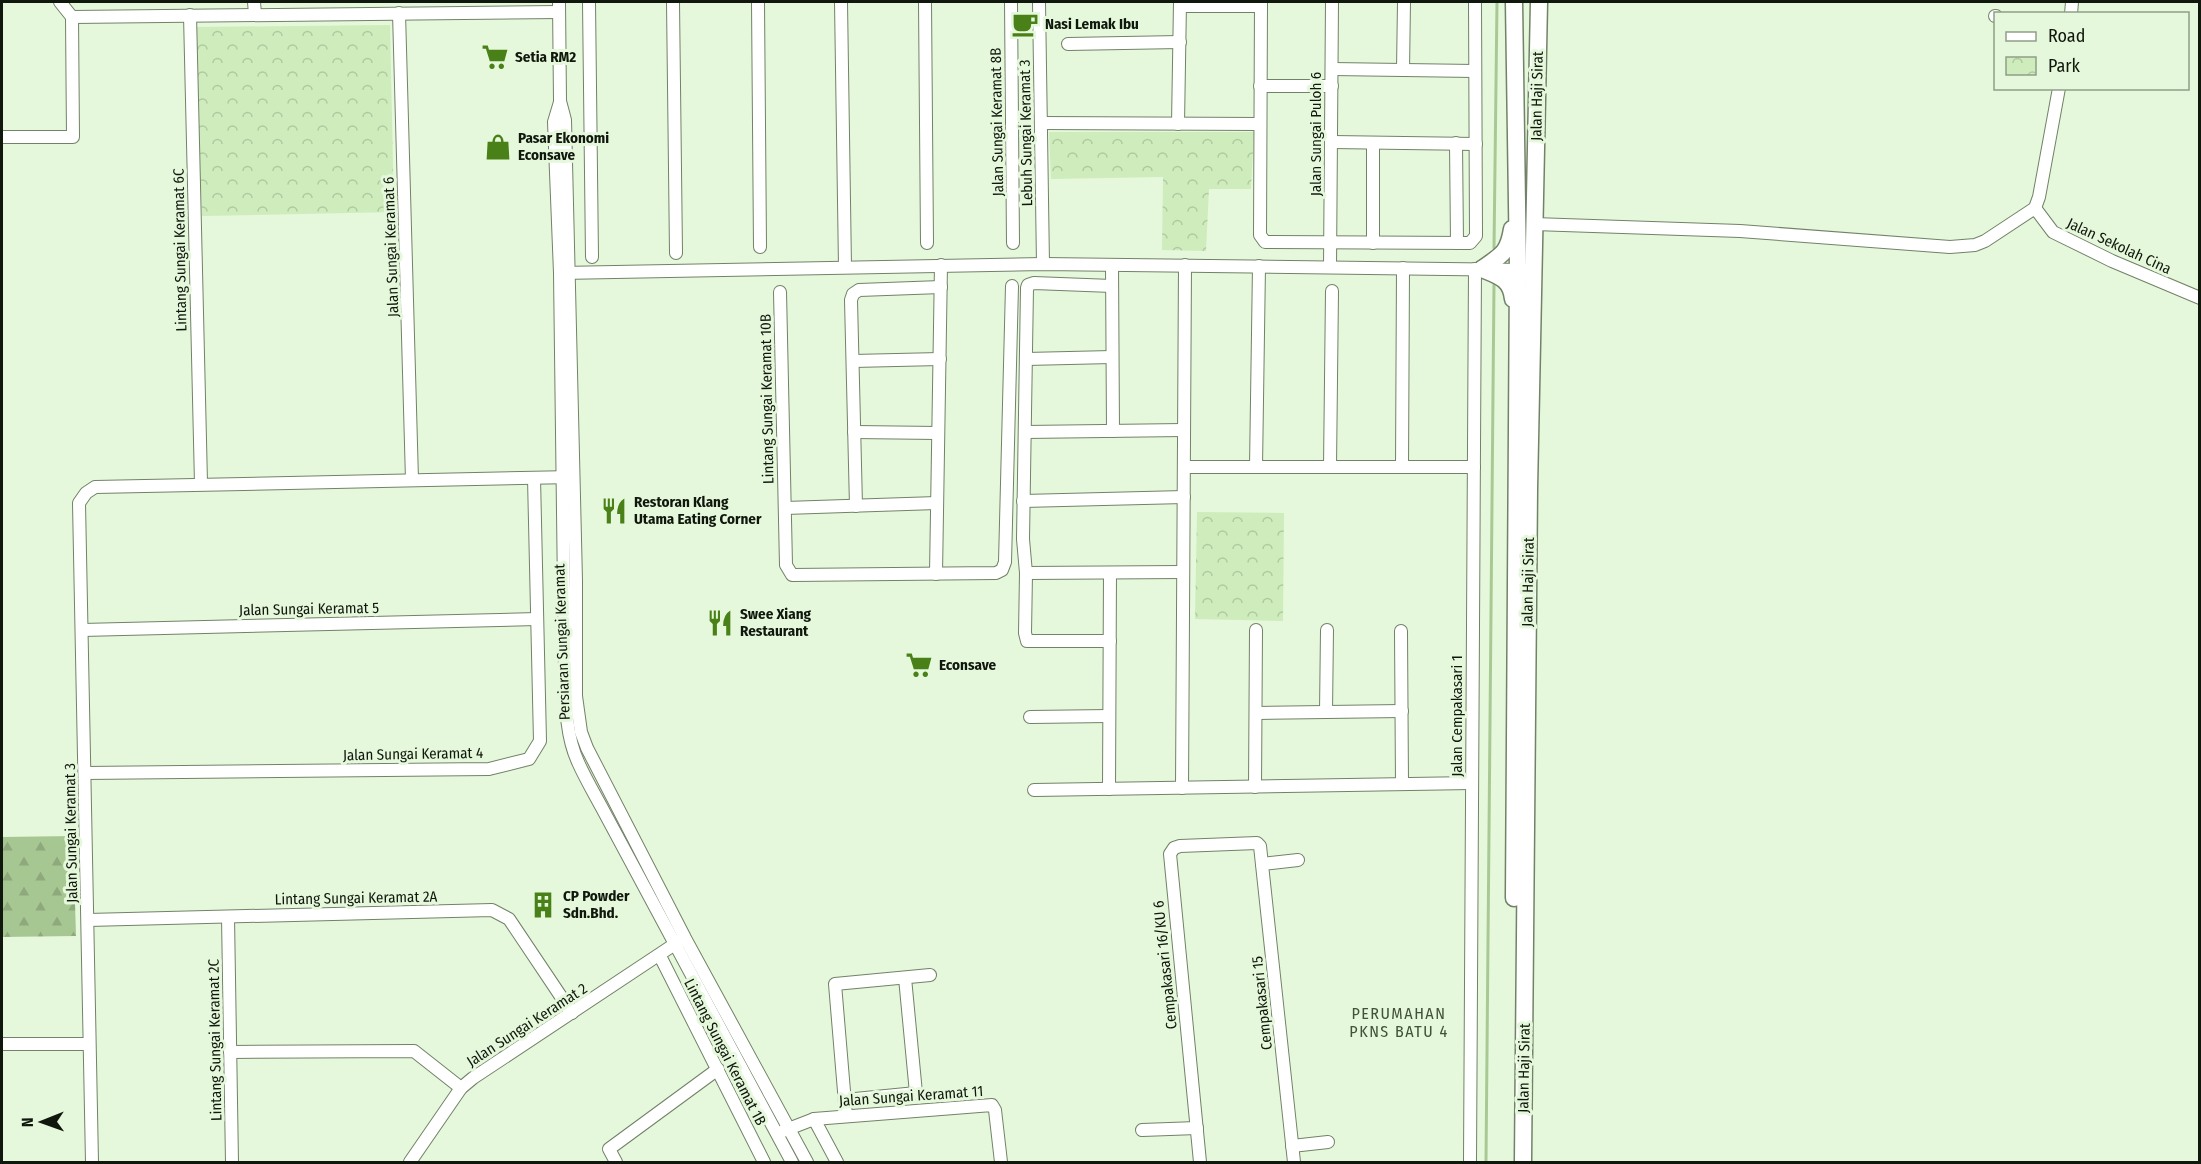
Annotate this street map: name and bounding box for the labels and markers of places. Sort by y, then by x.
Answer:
cafe icon: Nasi Lemak Ibu [1010,9,1040,39]
place label: Nasi Lemak Ibu [1045,15,1139,33]
supermarket icon: Setia RM2 [480,42,510,72]
place label: Setia RM2 [515,48,576,66]
place label: Pasar Ekonomi Econsave [518,129,609,164]
shop icon: Pasar Ekonomi Econsave [483,132,513,162]
place label: Restoran Klang Utama Eating Corner [634,493,762,528]
restaurant icon: Restoran Klang Utama Eating Corner [599,496,629,526]
place label: Swee Xiang Restaurant [740,605,812,640]
restaurant icon: Swee Xiang Restaurant [705,608,735,638]
supermarket icon: Econsave [904,650,934,680]
place label: Econsave [939,656,997,674]
place label: CP Powder Sdn.Bhd. [563,887,630,922]
building icon: CP Powder Sdn.Bhd. [528,890,558,920]

